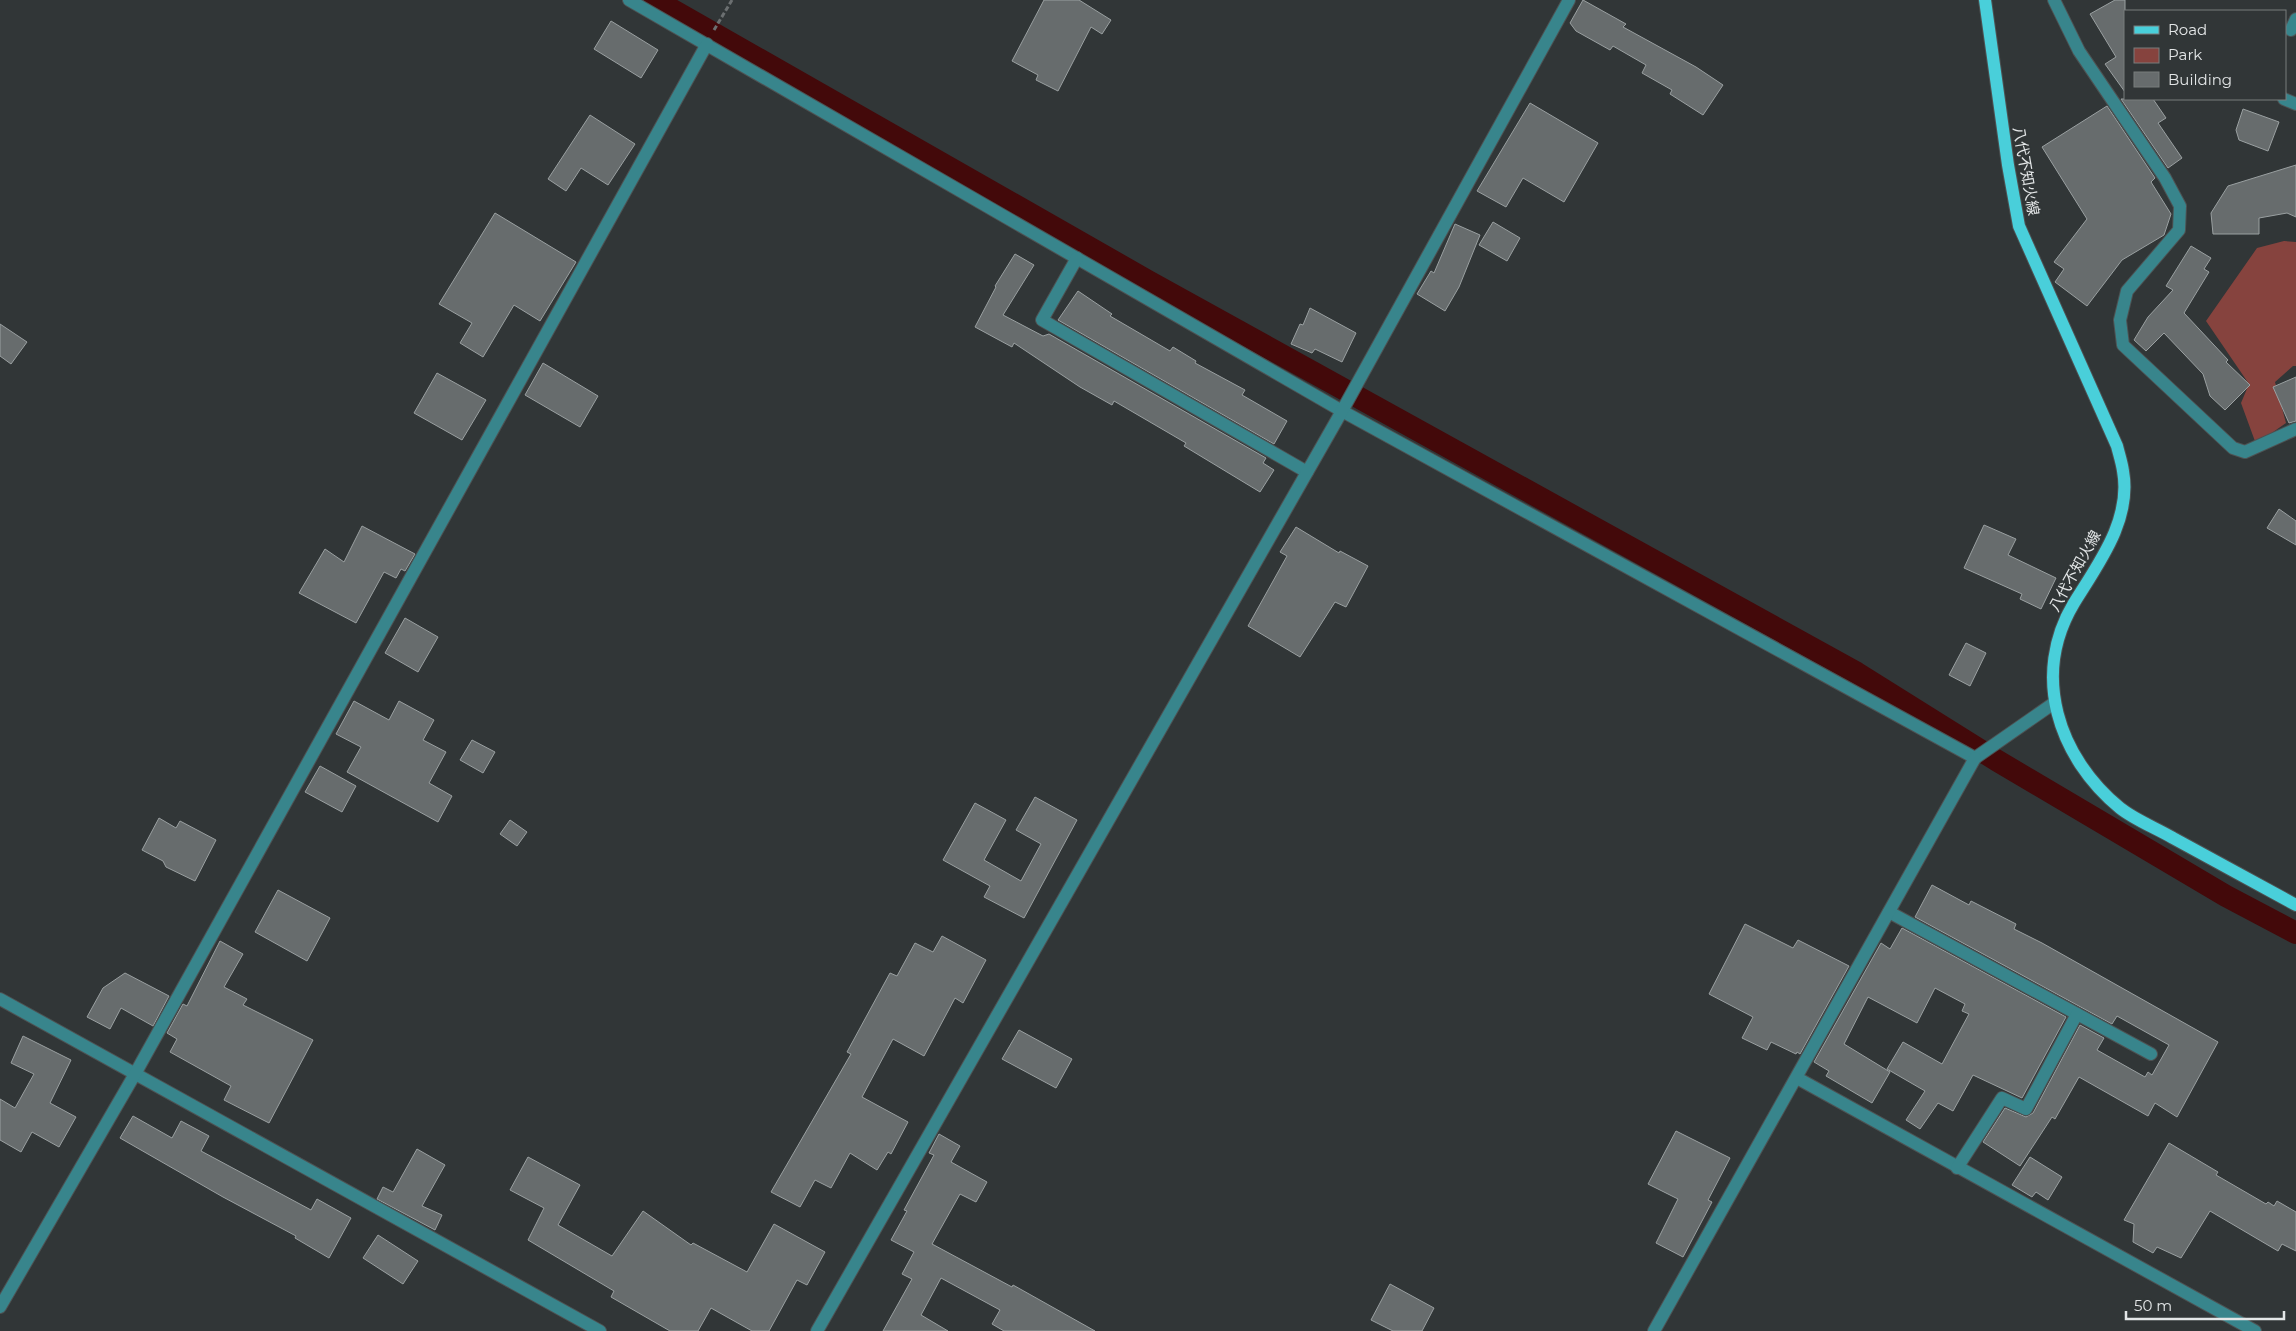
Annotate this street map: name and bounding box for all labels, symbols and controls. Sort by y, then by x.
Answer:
legend [2124,10,2286,100]
text: Road [2168,20,2207,39]
text: Park [2168,45,2202,64]
text: Building [2168,70,2232,89]
street label: 八代不知火線 [2009,125,2044,217]
street label: 八代不知火線 [2044,527,2105,615]
scale bar [2126,1288,2284,1320]
text: 50 m [2134,1296,2172,1315]

